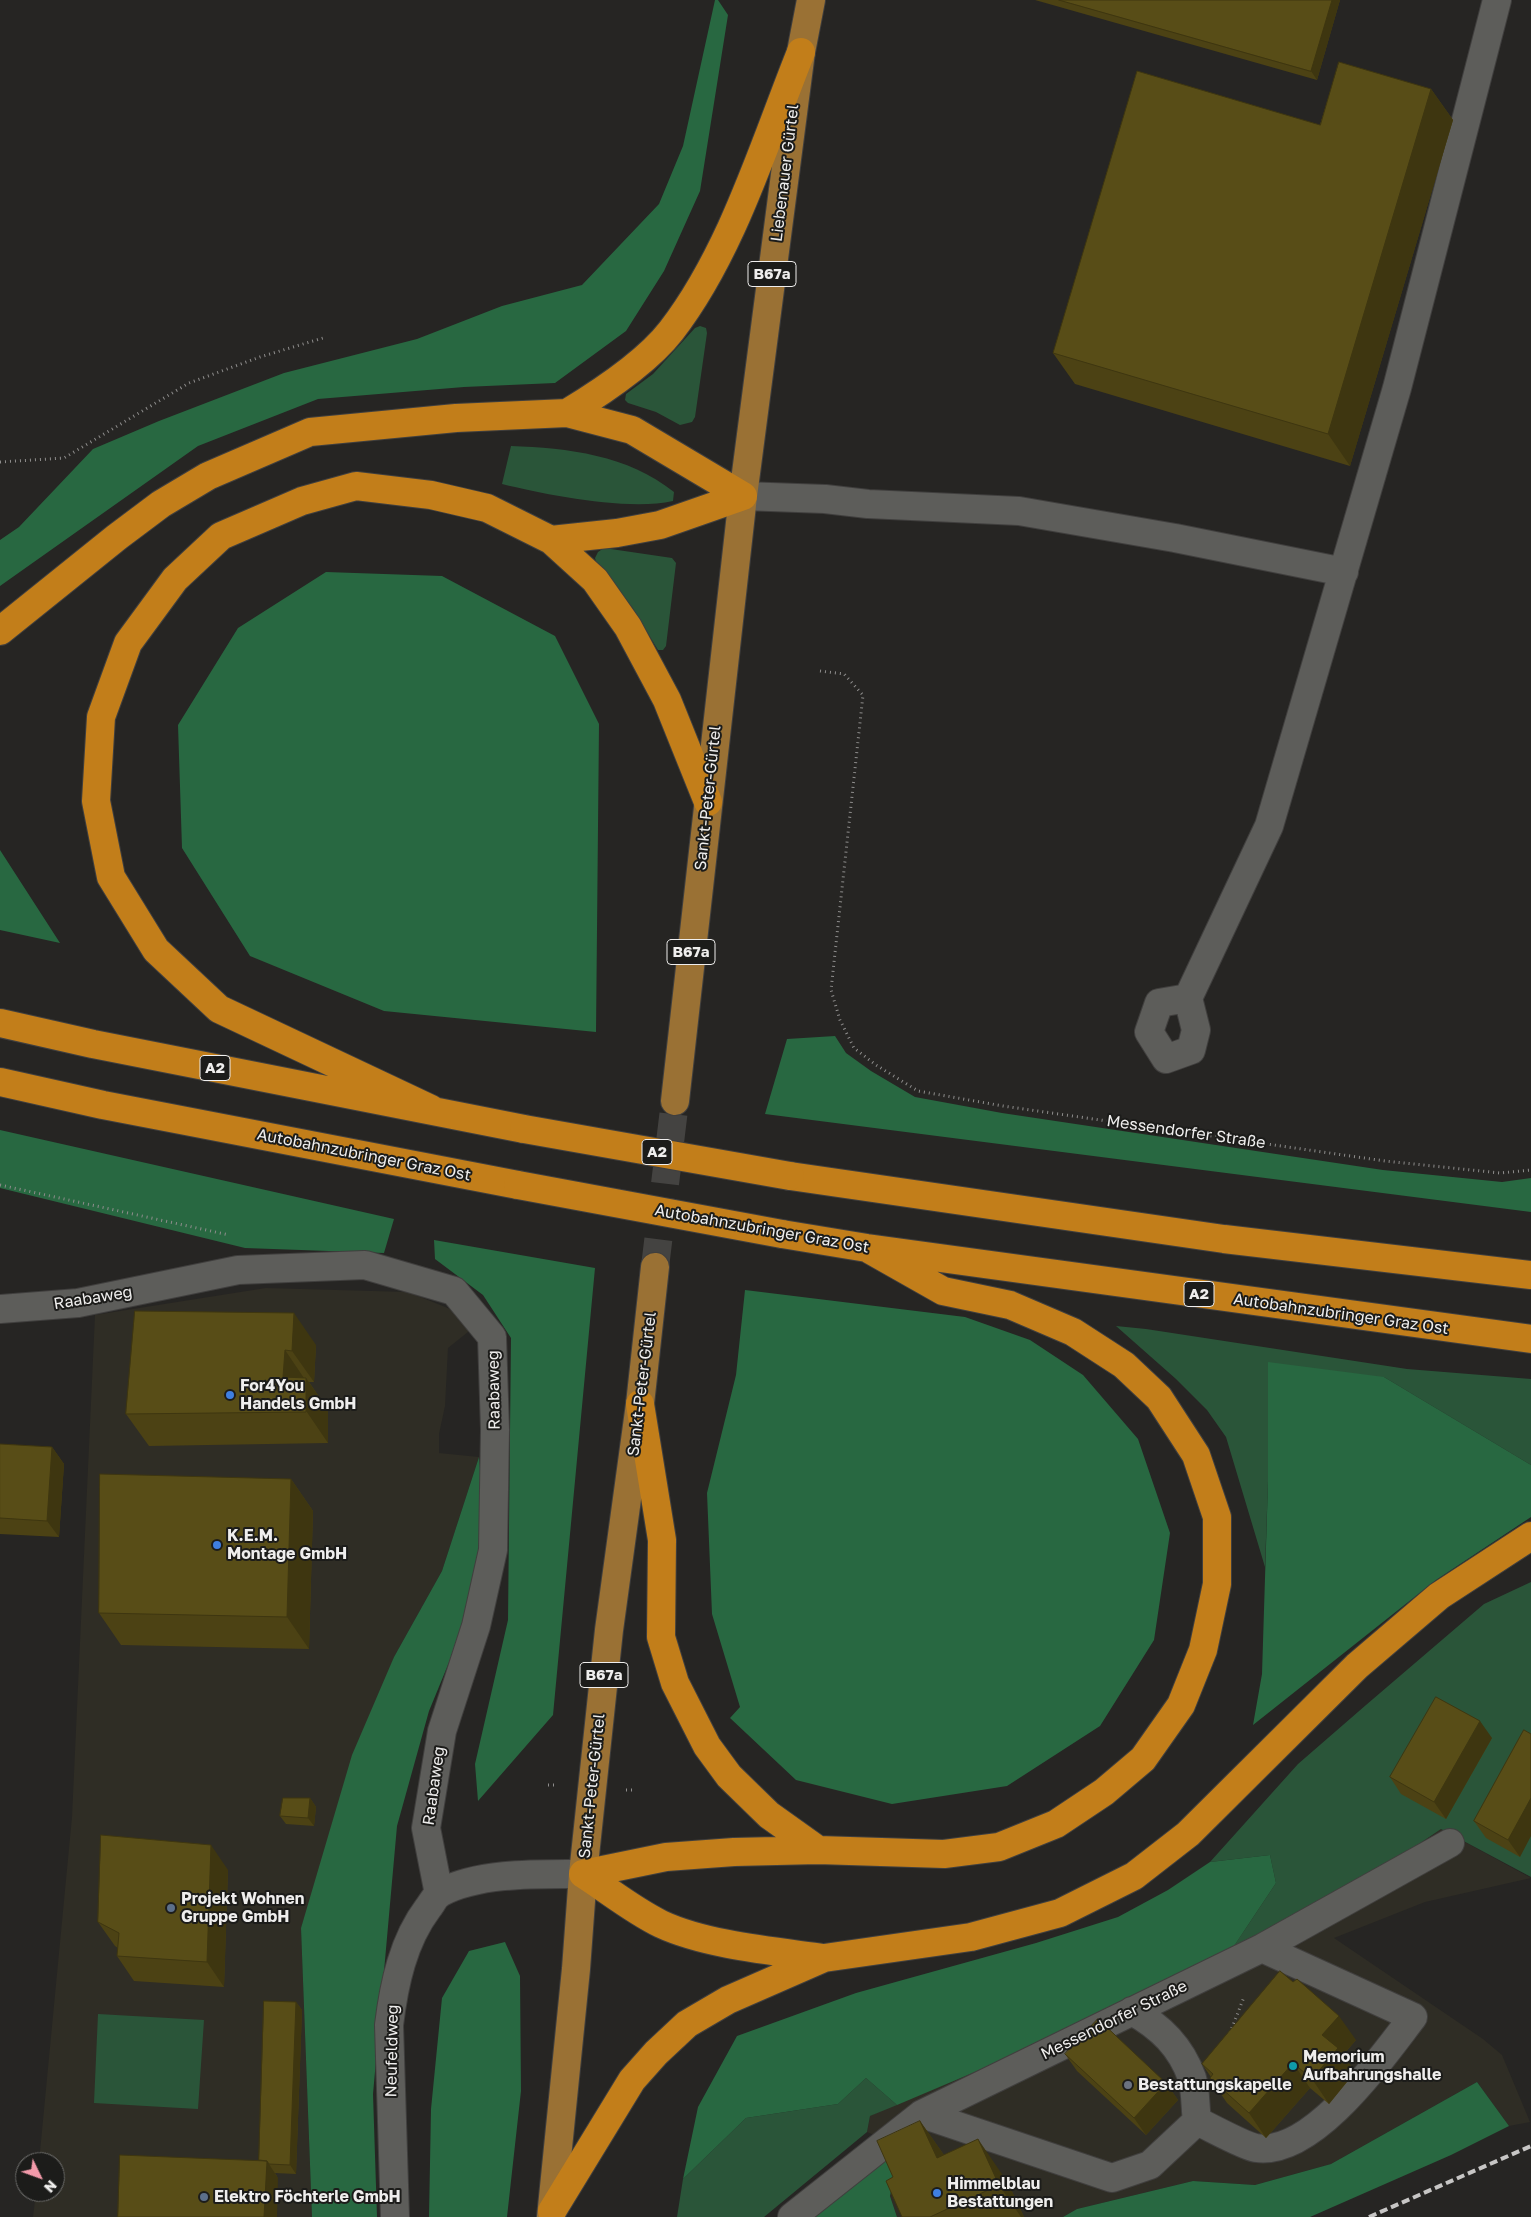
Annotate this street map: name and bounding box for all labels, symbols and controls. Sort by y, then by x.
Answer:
street label: Liebenauer Gürtel [767,103,803,243]
road number: B67a [748,262,796,286]
street label: Sankt-Peter-Gürtel [691,725,725,871]
road number: B67a [667,940,715,964]
road number: A2 [200,1056,230,1080]
street label: Messendorfer Straße [1105,1111,1267,1153]
street label: Autobahnzubringer Graz Ost [256,1125,472,1185]
road number: A2 [642,1140,672,1164]
street label: Autobahnzubringer Graz Ost [653,1201,871,1257]
street label: Raabaweg [52,1282,134,1314]
road number: A2 [1184,1282,1214,1306]
street label: Autobahnzubringer Graz Ost [1232,1289,1450,1339]
street label: Sankt-Peter-Gürtel [624,1311,660,1457]
street label: Raabaweg [484,1350,504,1430]
place label: For4You Handels GmbH [240,1376,356,1414]
marker: For4You Handels GmbH [224,1389,236,1401]
place label: K.E.M. Montage GmbH [227,1526,347,1564]
marker: K.E.M. Montage GmbH [211,1539,223,1551]
road number: B67a [580,1662,628,1688]
street label: Sankt-Peter-Gürtel [575,1713,609,1859]
street label: Raabaweg [419,1745,449,1827]
place label: Projekt Wohnen Gruppe GmbH [181,1889,304,1927]
marker: Projekt Wohnen Gruppe GmbH [165,1902,177,1914]
street label: Messendorfer Straße [1038,1976,1190,2064]
street label: Neufeldweg [382,2004,402,2098]
place label: Memorium Aufbahrungshalle [1303,2047,1442,2085]
marker: Memorium Aufbahrungshalle [1287,2060,1299,2072]
place label: Bestattungskapelle [1138,2075,1292,2095]
marker: Bestattungskapelle [1122,2079,1134,2091]
north arrow [15,2152,65,2202]
place label: Himmelblau Bestattungen [947,2174,1053,2212]
text: N [41,2177,61,2196]
place label: Elektro Föchterle GmbH [214,2187,401,2207]
marker: Himmelblau Bestattungen [931,2187,943,2199]
marker: Elektro Föchterle GmbH [198,2191,210,2203]

